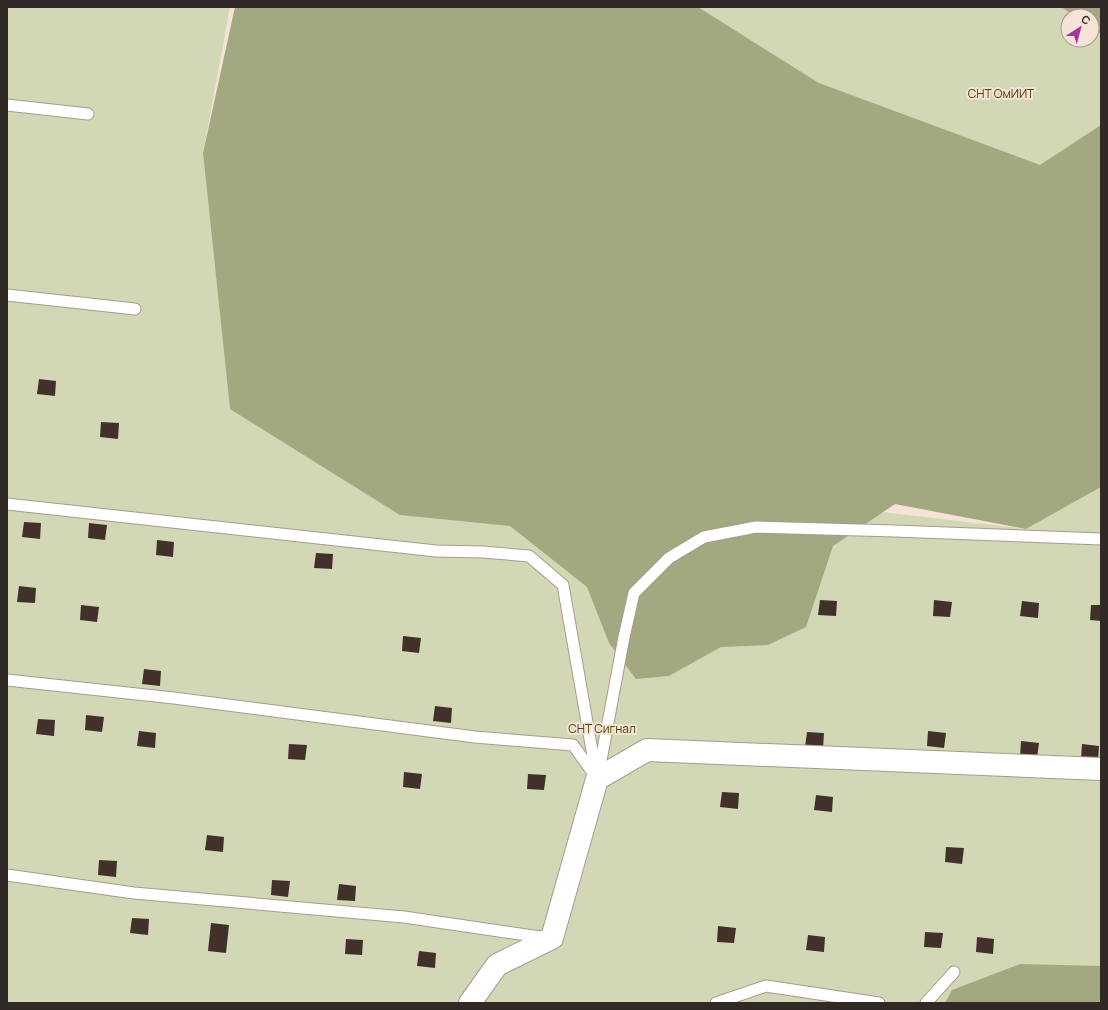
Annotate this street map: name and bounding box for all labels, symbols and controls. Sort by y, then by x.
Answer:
north arrow [1060,8,1100,48]
text: С [1078,11,1094,28]
park label: СНТ ОмИИТ [968,85,1035,102]
park label: СНТ Сигнал [568,720,636,737]

